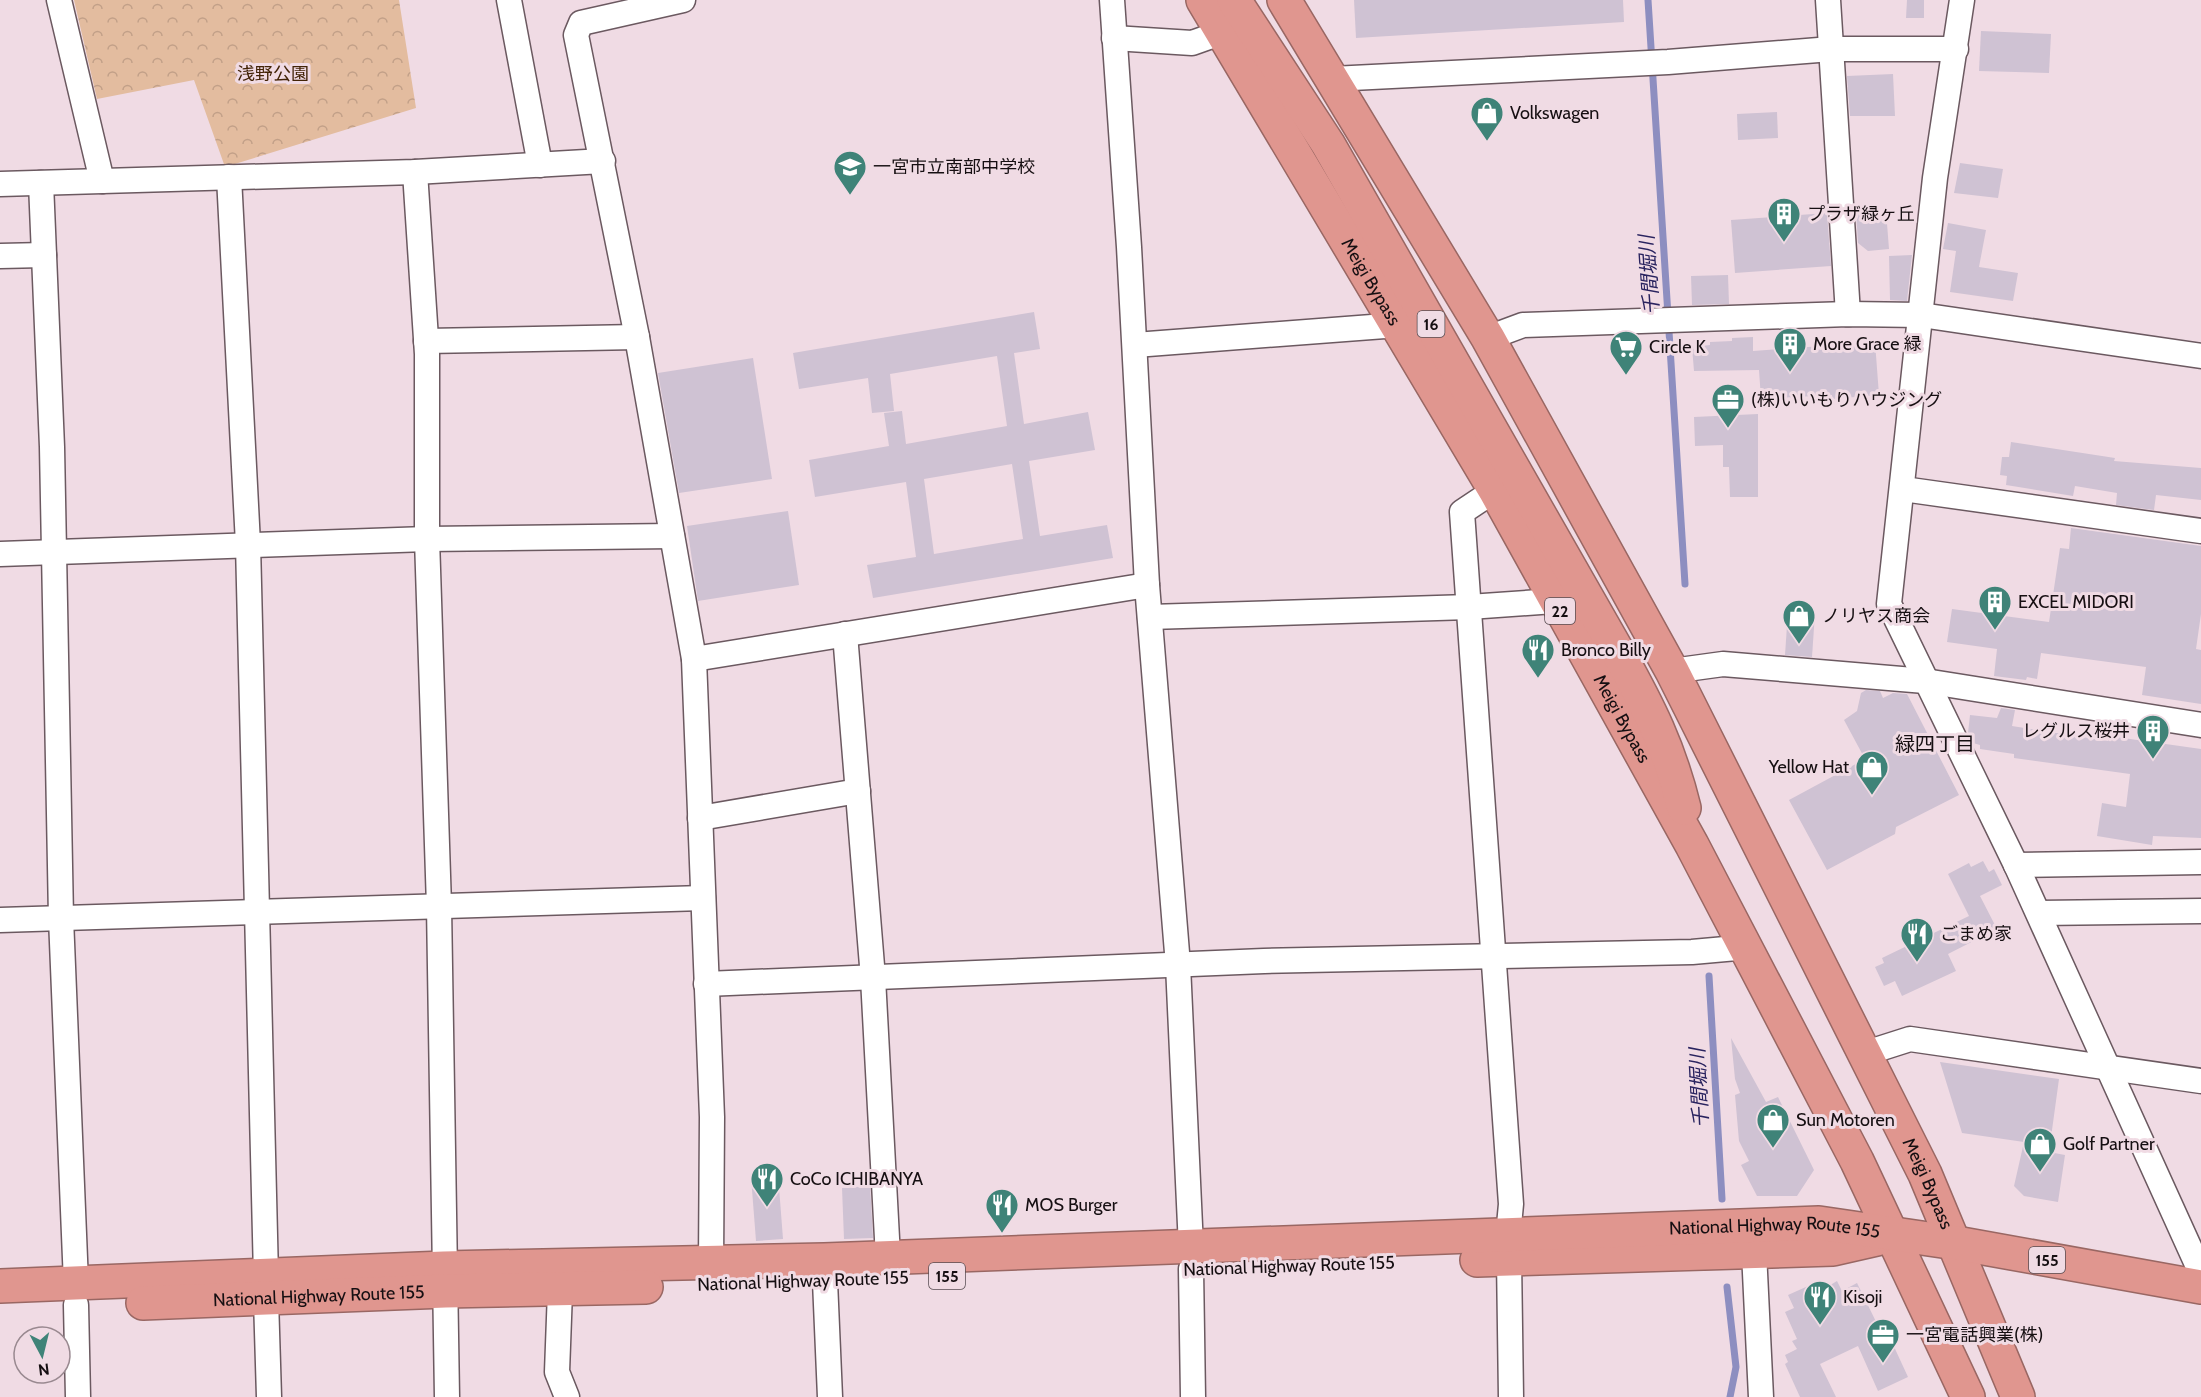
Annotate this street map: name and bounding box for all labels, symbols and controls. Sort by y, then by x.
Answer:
park label: 浅野公園 [237,63,309,85]
shop icon: Volkswagen [1469,95,1505,142]
place label: Volkswagen [1510,102,1599,124]
school or university icon: 一宮市立南部中学校 [832,149,868,196]
place label: 一宮市立南部中学校 [873,156,1035,178]
building icon: プラザ緑ヶ丘 [1766,196,1802,243]
place label: プラザ緑ヶ丘 [1807,203,1915,225]
water label: 千間堀川 [1634,232,1664,316]
street label: Meigi Bypass [1336,234,1405,329]
road number: 16 [1418,311,1444,337]
building icon: More Grace 緑 [1772,326,1808,373]
supermarket icon: Circle K [1608,329,1644,376]
place label: More Grace 緑 [1813,333,1922,355]
place label: Circle K [1649,336,1707,358]
office icon: (株)いいもりハウジング [1710,382,1746,429]
place label: (株)いいもりハウジング [1751,389,1942,411]
building icon: EXCEL MIDORI [1977,584,2013,631]
place label: EXCEL MIDORI [2018,591,2134,613]
road number: 22 [1545,598,1575,624]
shop icon: ノリヤス商会 [1781,598,1817,645]
place label: ノリヤス商会 [1822,605,1930,627]
restaurant icon: Bronco Billy [1520,632,1556,679]
place label: Bronco Billy [1561,639,1651,661]
street label: Meigi Bypass [1589,671,1655,767]
building icon: レグルス桜井 [2135,713,2171,760]
place label: レグルス桜井 [2022,720,2130,742]
district label: 緑四丁目 [1895,732,1975,756]
shop icon: Yellow Hat [1854,749,1890,796]
place label: Yellow Hat [1768,756,1849,778]
restaurant icon: ごまめ家 [1899,916,1935,963]
place label: ごまめ家 [1940,923,2012,945]
water label: 千間堀川 [1685,1045,1713,1129]
shop icon: Sun Motoren [1755,1102,1791,1149]
place label: Sun Motoren [1796,1109,1895,1131]
shop icon: Golf Partner [2022,1126,2058,1173]
place label: Golf Partner [2063,1133,2155,1155]
street label: Meigi Bypass [1898,1134,1958,1232]
restaurant icon: CoCo ICHIBANYA [749,1161,785,1208]
place label: CoCo ICHIBANYA [790,1168,923,1190]
restaurant icon: MOS Burger [984,1187,1020,1234]
place label: MOS Burger [1025,1194,1118,1216]
street label: National Highway Route 155 [1669,1212,1882,1243]
road number: 155 [2029,1247,2065,1273]
street label: National Highway Route 155 [1183,1251,1395,1281]
road number: 155 [929,1263,965,1289]
street label: National Highway Route 155 [697,1266,909,1296]
restaurant icon: Kisoji [1802,1279,1838,1326]
street label: National Highway Route 155 [213,1281,425,1311]
place label: Kisoji [1843,1286,1882,1308]
office icon: 一宮電話興業(株) [1865,1317,1901,1364]
place label: 一宮電話興業(株) [1906,1324,2043,1346]
north arrow [12,1325,72,1385]
text: N [37,1359,51,1380]

